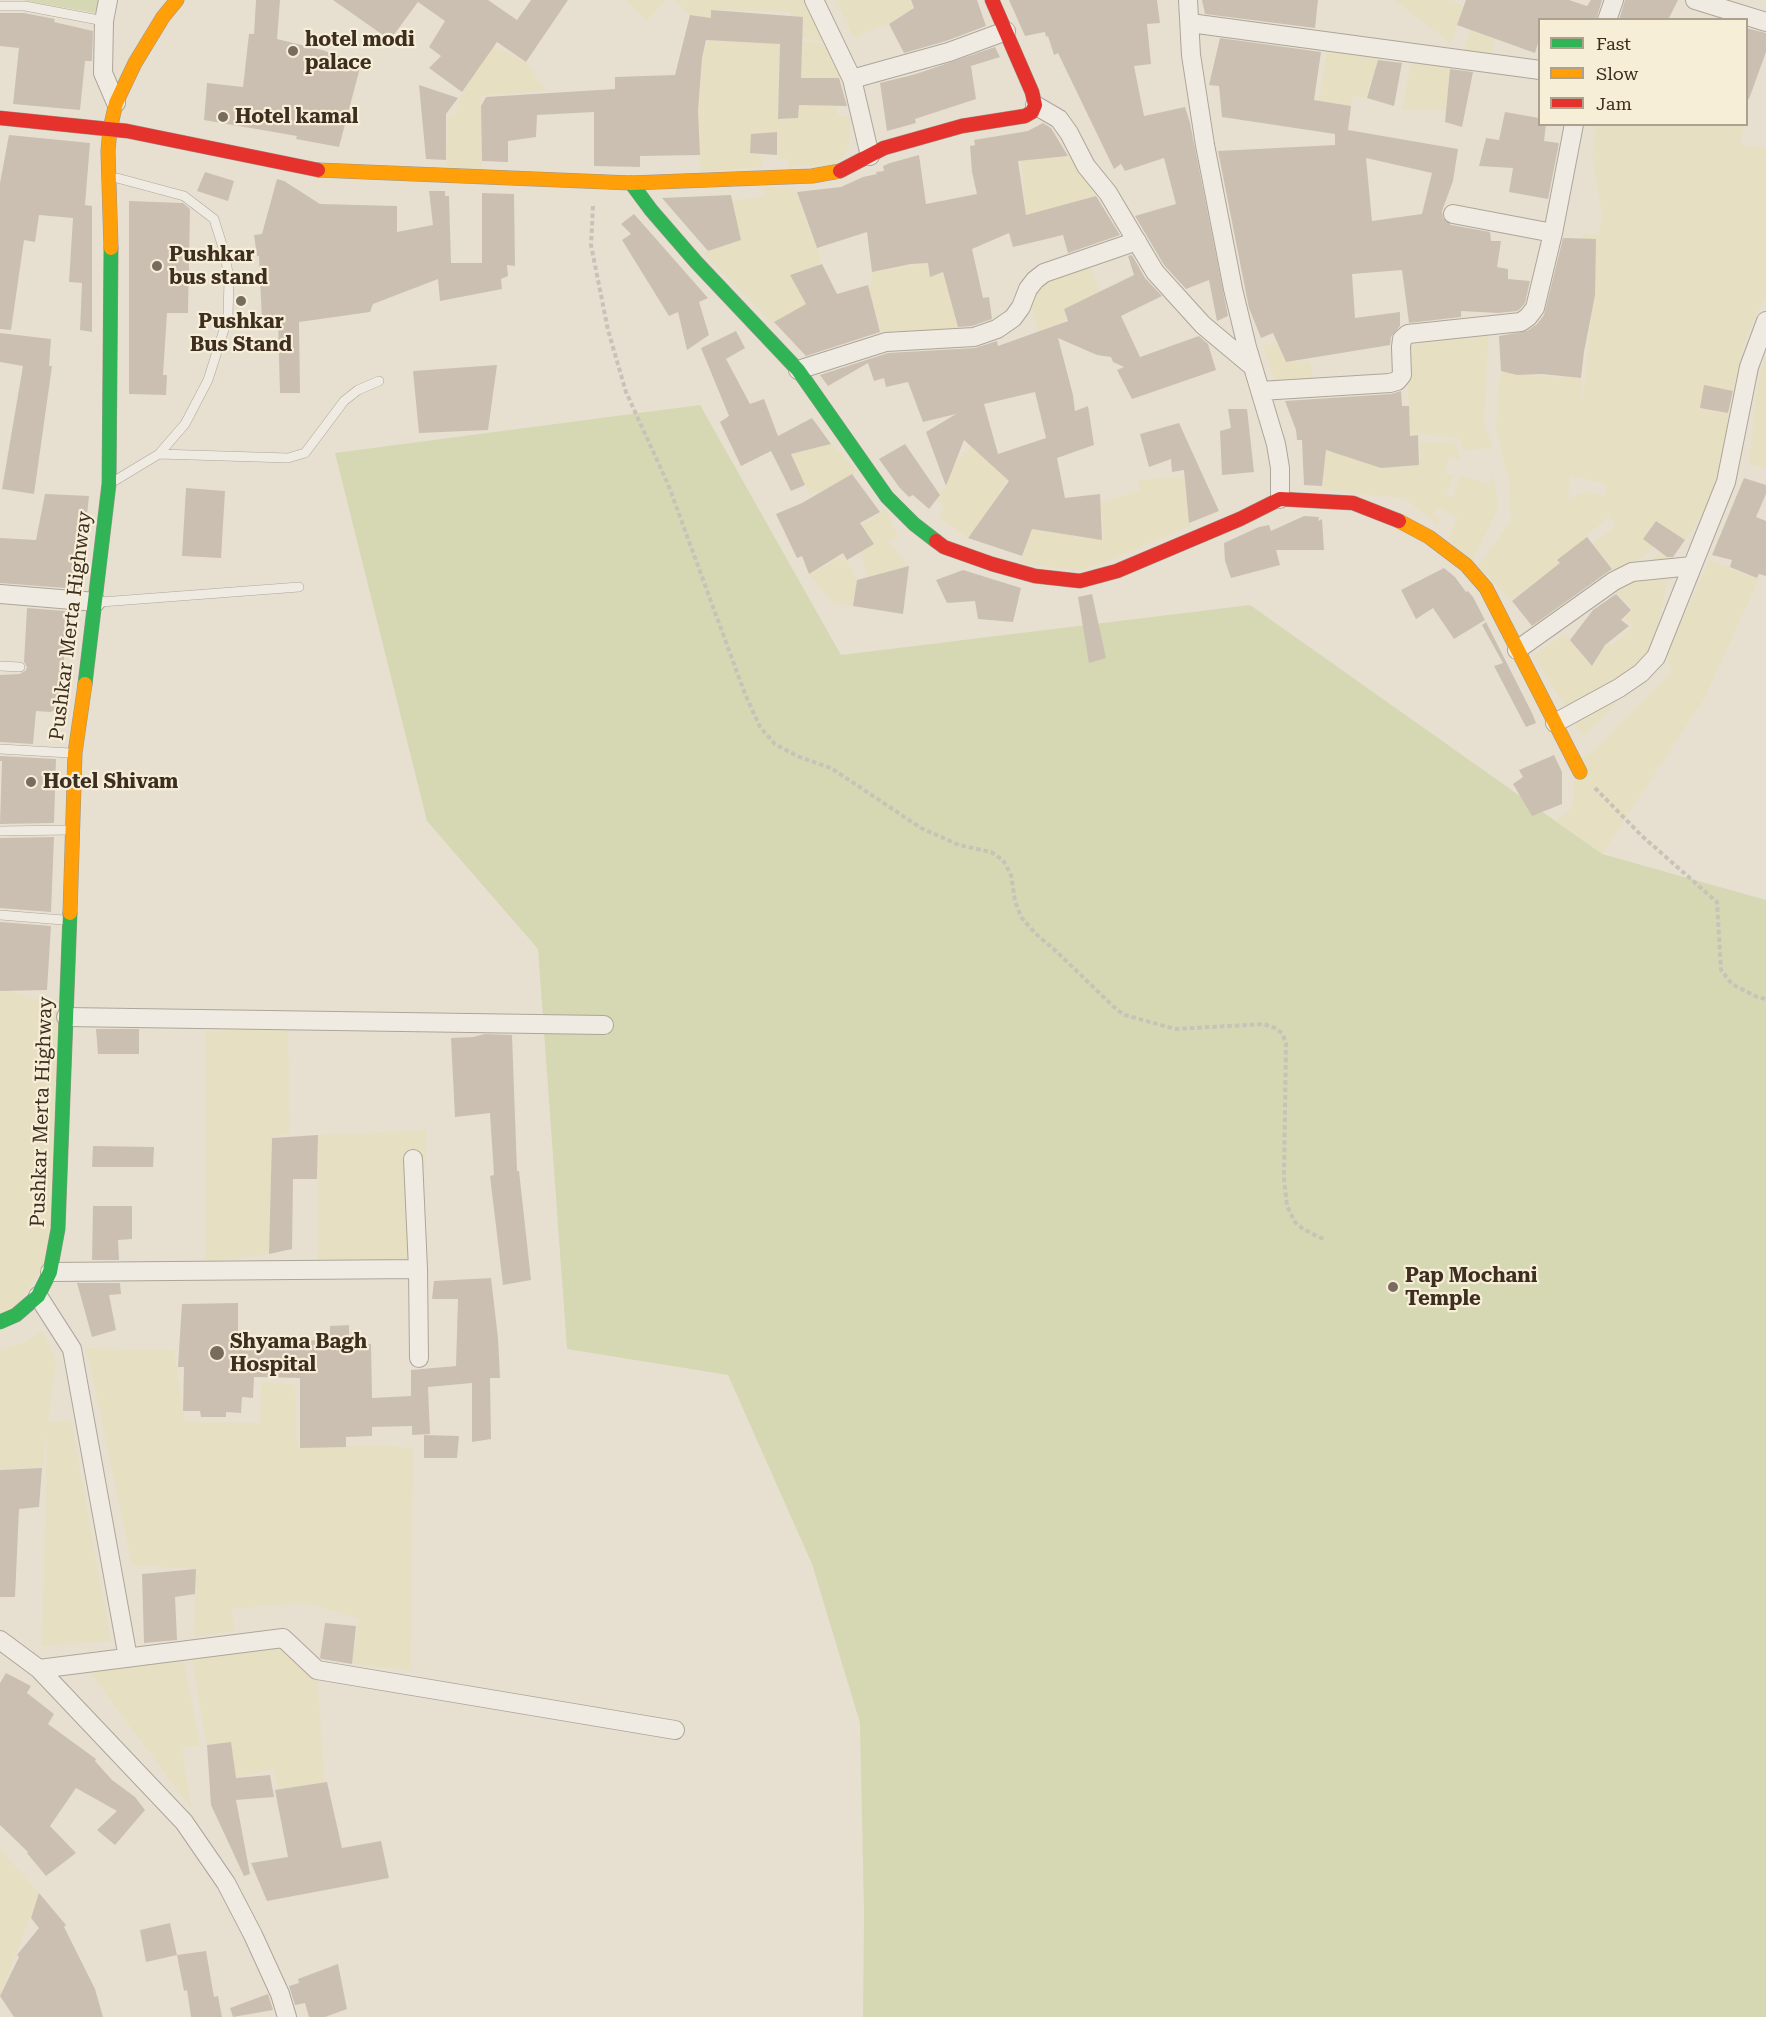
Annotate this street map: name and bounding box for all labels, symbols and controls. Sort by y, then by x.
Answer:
legend [1538,18,1748,126]
place label: hotel modi palace [305,28,415,75]
text: Fast [1596,33,1631,54]
marker: hotel modi palace [286,44,300,58]
text: Slow [1596,63,1638,84]
text: Jam [1596,93,1632,114]
place label: Hotel kamal [235,105,358,129]
marker: Hotel kamal [216,110,230,124]
place label: Pushkar bus stand [169,243,268,290]
marker: Pushkar bus stand [150,259,164,273]
marker: Pushkar Bus Stand [234,294,248,308]
place label: Pushkar Bus Stand [190,310,292,357]
street label: Pushkar Merta Highway [45,510,97,742]
place label: Hotel Shivam [43,770,178,794]
marker: Hotel Shivam [24,775,38,789]
street label: Pushkar Merta Highway [26,996,58,1228]
place label: Pap Mochani Temple [1405,1264,1537,1311]
marker: Pap Mochani Temple [1386,1280,1400,1294]
place label: Shyama Bagh Hospital [230,1330,367,1377]
marker: Shyama Bagh Hospital [208,1344,226,1362]

